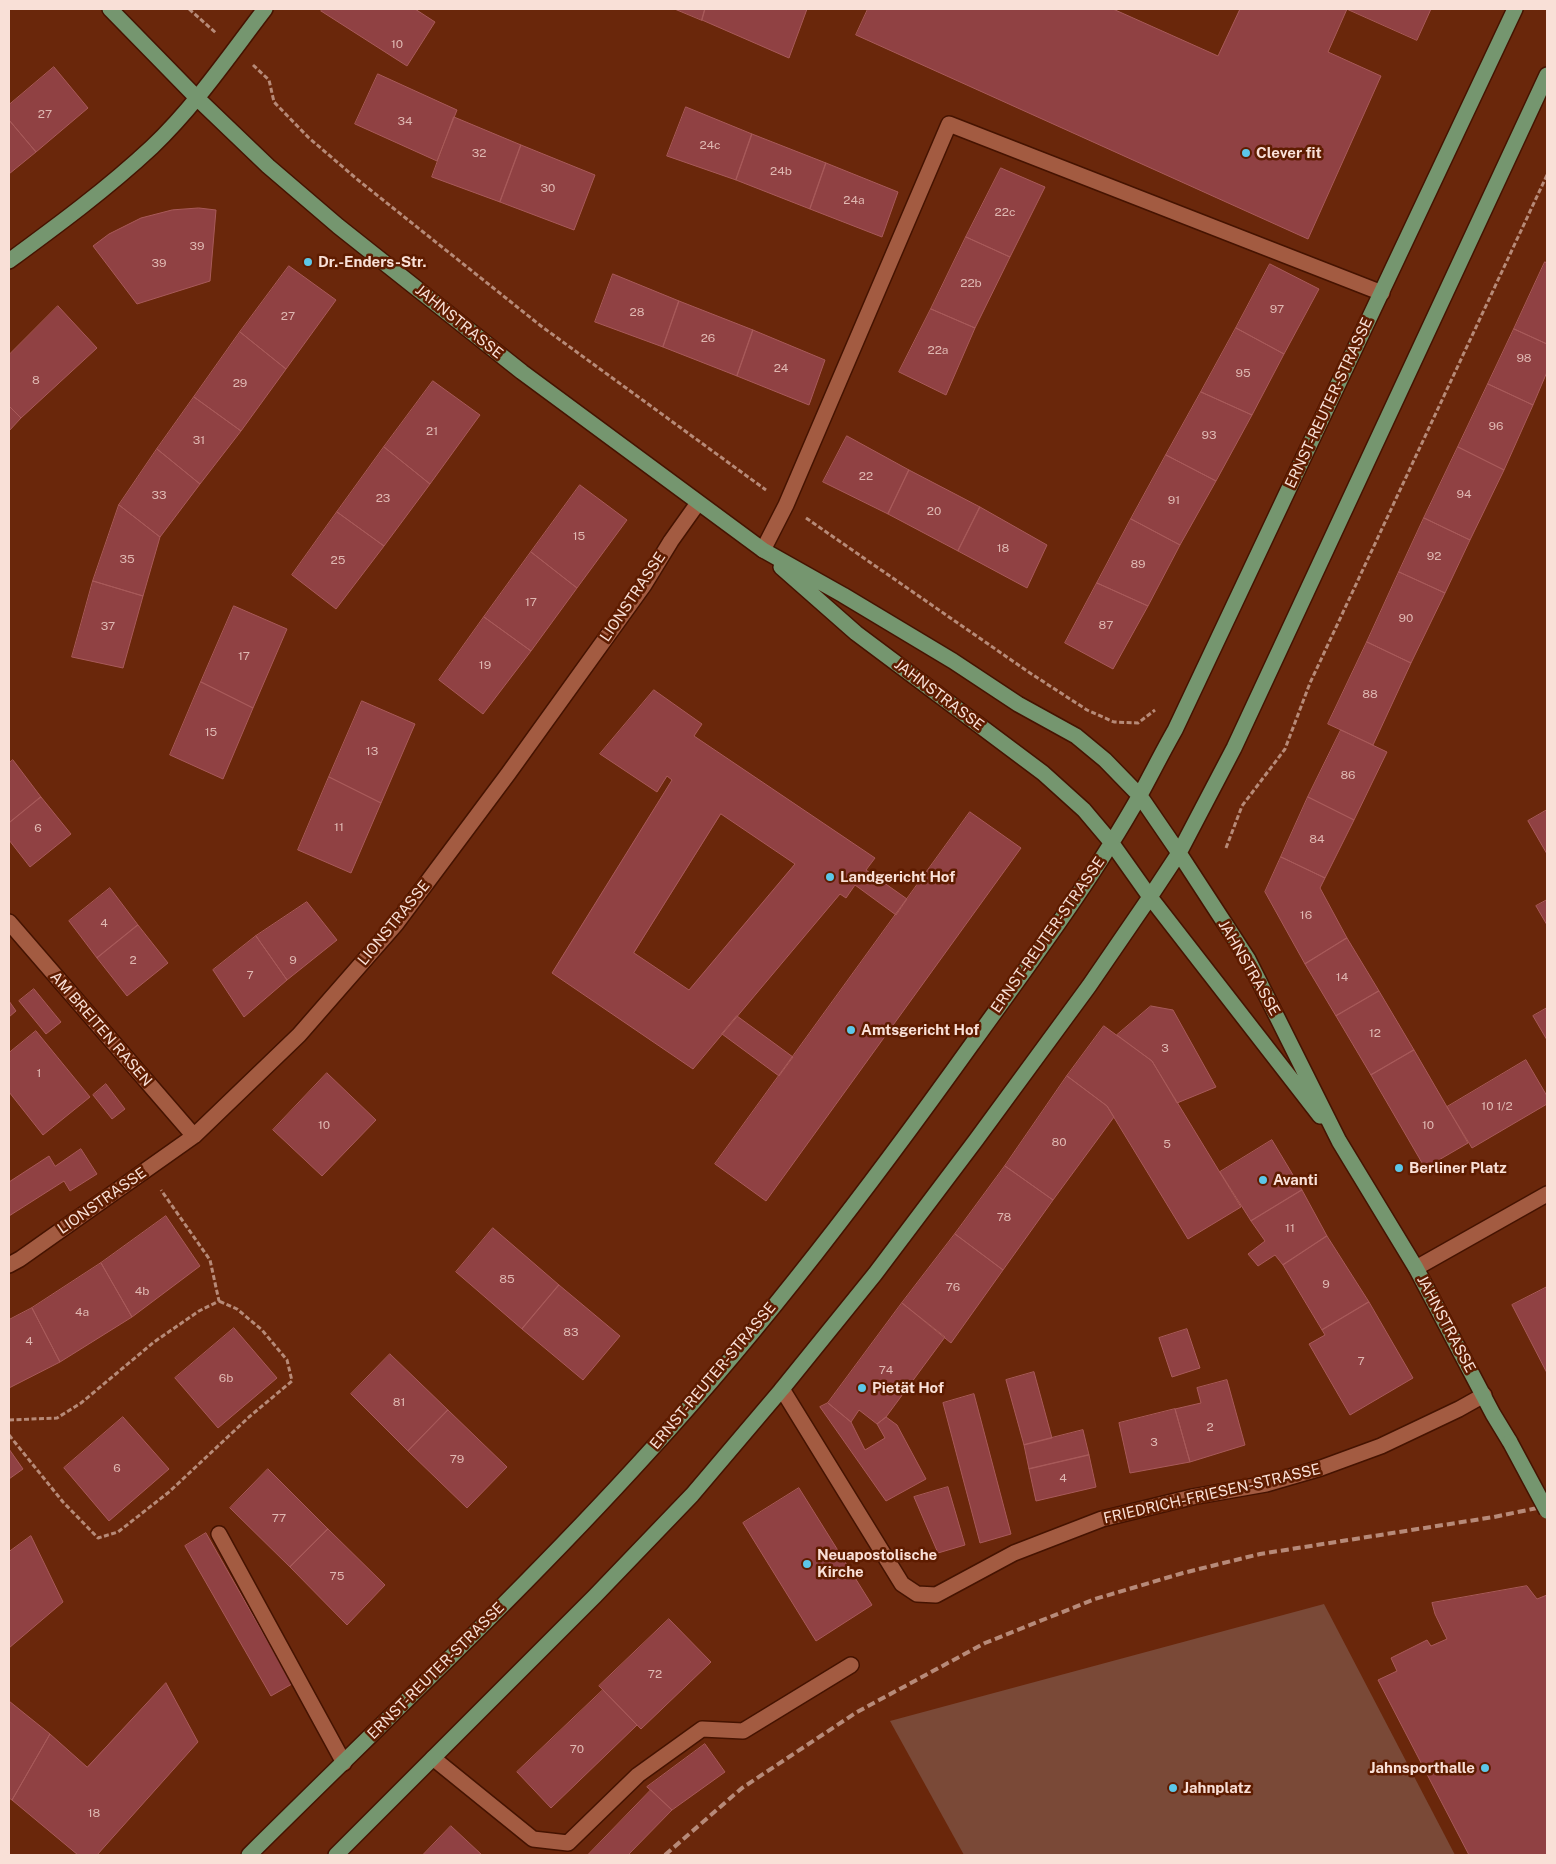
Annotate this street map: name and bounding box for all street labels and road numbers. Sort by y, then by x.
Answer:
street label: JAHNSTRASSE [412,281,506,363]
street label: ERNST-REUTER-STRASSE [1281,315,1377,491]
street label: LIONSTRASSE [596,549,670,645]
street label: JAHNSTRASSE [891,655,987,735]
street label: ERNST-REUTER-STRASSE [987,854,1109,1016]
street label: LIONSTRASSE [354,877,434,969]
street label: JAHNSTRASSE [1214,917,1284,1019]
street label: AM BREITEN RASEN [46,968,156,1090]
street label: LIONSTRASSE [54,1164,150,1238]
street label: JAHNSTRASSE [1413,1272,1479,1376]
street label: ERNST-REUTER-STRASSE [646,1299,780,1453]
street label: FRIEDRICH-FRIESEN-STRASSE [1102,1460,1322,1528]
street label: ERNST-REUTER-STRASSE [364,1599,508,1743]

